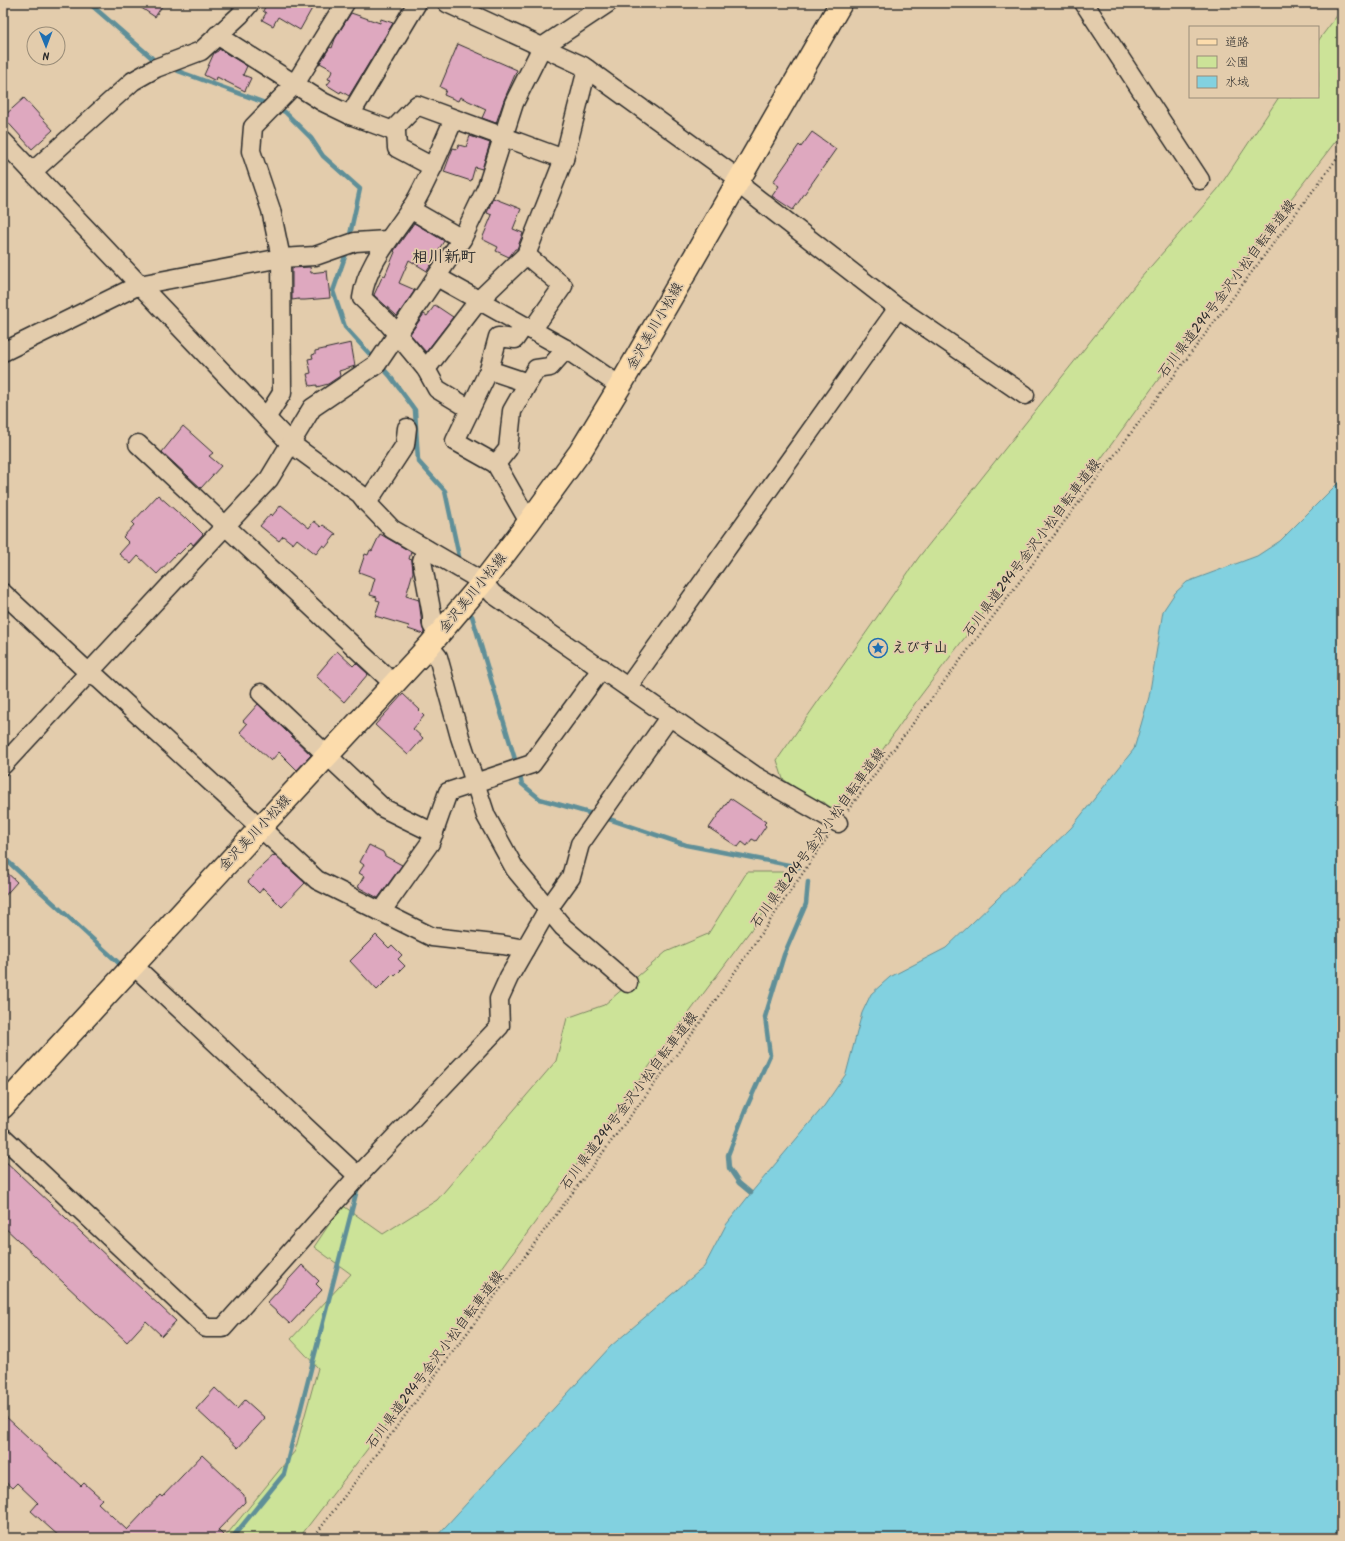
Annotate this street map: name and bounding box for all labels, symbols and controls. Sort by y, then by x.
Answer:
north arrow [26,26,66,66]
legend [1189,26,1319,98]
text: 道路 [1225,33,1249,52]
text: N [42,46,50,64]
text: 公園 [1225,53,1249,72]
text: 水域 [1225,73,1249,92]
street label: 石川県道294号金沢小松自転車道線 [1152,195,1302,383]
district label: 相川新町 [412,245,476,270]
street label: 金沢美川小松線 [621,278,689,374]
street label: 石川県道294号金沢小松自転車道線 [957,454,1107,642]
street label: 金沢美川小松線 [434,548,512,638]
place icon: えびす山 [867,637,889,659]
place label: えびす山 [892,637,948,659]
street label: 石川県道294号金沢小松自転車道線 [745,743,891,933]
street label: 金沢美川小松線 [214,790,296,876]
street label: 石川県道294号金沢小松自転車道線 [554,1007,704,1195]
street label: 石川県道294号金沢小松自転車道線 [360,1266,510,1454]

